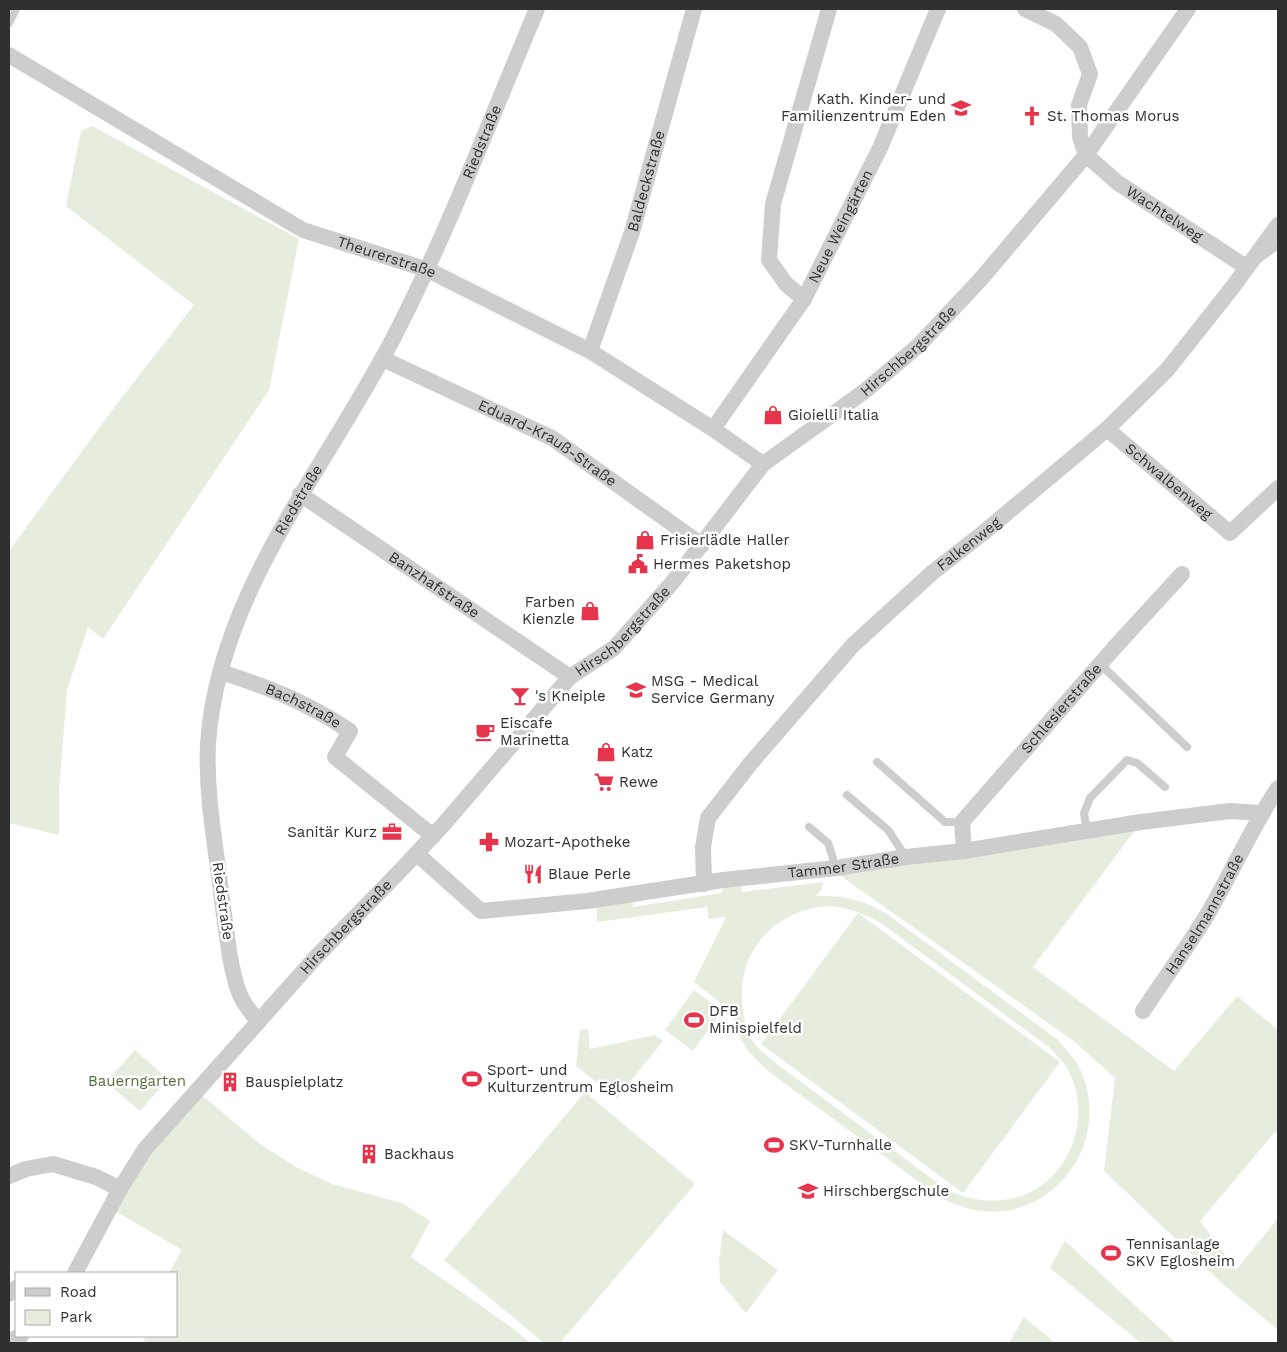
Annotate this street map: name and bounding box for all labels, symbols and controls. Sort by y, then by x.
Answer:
place label: Kath. Kinder- und Familienzentrum Eden [781,90,946,125]
school or university icon: Kath. Kinder- und Familienzentrum Eden [950,97,972,119]
street label: Riedstraße [459,102,505,182]
church icon: St. Thomas Morus [1021,105,1043,127]
place label: St. Thomas Morus [1047,107,1180,125]
street label: Baldeckstraße [624,128,669,234]
street label: Neue Weingärten [805,167,877,286]
street label: Wachtelweg [1123,182,1206,245]
street label: Theurerstraße [335,233,439,282]
street label: Hirschbergstraße [857,302,960,400]
street label: Eduard-Krauß-Straße [475,396,620,490]
shop icon: Gioielli Italia [762,404,784,426]
place label: Gioielli Italia [788,406,880,424]
street label: Schwalbenweg [1121,439,1216,523]
street label: Riedstraße [271,462,326,538]
street label: Falkenweg [933,513,1004,575]
shop icon: Frisierlädle Haller [634,529,656,551]
place label: Frisierlädle Haller [660,531,790,549]
street label: Banzhafstraße [385,548,483,622]
public building icon: Hermes Paketshop [627,553,649,575]
place label: Hermes Paketshop [653,555,791,573]
street label: Hirschbergstraße [572,582,674,680]
place label: Farben Kienzle [522,593,575,628]
shop icon: Farben Kienzle [579,600,601,622]
street label: Schlesierstraße [1017,660,1105,757]
place label: MSG - Medical Service Germany [651,672,775,707]
street label: Bachstraße [263,679,344,732]
school or university icon: MSG - Medical Service Germany [625,679,647,701]
bar icon: 's Kneiple [509,685,531,707]
place label: 's Kneiple [535,687,606,705]
place label: Eiscafe Marinetta [500,714,570,749]
cafe icon: Eiscafe Marinetta [474,721,496,743]
shop icon: Katz [595,741,617,763]
place label: Katz [621,743,653,761]
supermarket icon: Rewe [593,771,615,793]
place label: Rewe [619,773,658,791]
office icon: Sanitär Kurz [381,821,403,843]
place label: Sanitär Kurz [287,823,377,841]
pharmacy icon: Mozart-Apotheke [478,831,500,853]
place label: Mozart-Apotheke [504,833,630,851]
street label: Tammer Straße [787,849,900,882]
street label: Hanselmannstraße [1161,851,1248,978]
street label: Riedstraße [209,861,237,941]
restaurant icon: Blaue Perle [522,863,544,885]
place label: Blaue Perle [548,865,631,883]
street label: Hirschbergstraße [296,876,396,978]
place label: DFB Minispielfeld [709,1002,802,1037]
sports icon: DFB Minispielfeld [683,1009,705,1031]
place label: Sport- und Kulturzentrum Eglosheim [487,1061,674,1096]
sports icon: Sport- und Kulturzentrum Eglosheim [461,1068,483,1090]
building icon: Bauspielplatz [219,1071,241,1093]
park label: Bauerngarten [88,1072,186,1090]
place label: Bauspielplatz [245,1073,344,1091]
sports icon: SKV-Turnhalle [763,1134,785,1156]
place label: SKV-Turnhalle [789,1136,892,1154]
building icon: Backhaus [358,1143,380,1165]
place label: Backhaus [384,1145,454,1163]
school or university icon: Hirschbergschule [797,1180,819,1202]
place label: Hirschbergschule [823,1182,949,1200]
place label: Tennisanlage SKV Eglosheim [1126,1235,1235,1270]
sports icon: Tennisanlage SKV Eglosheim [1100,1242,1122,1264]
legend [15,1272,178,1337]
text: Road [60,1283,97,1301]
text: Park [60,1308,93,1326]

